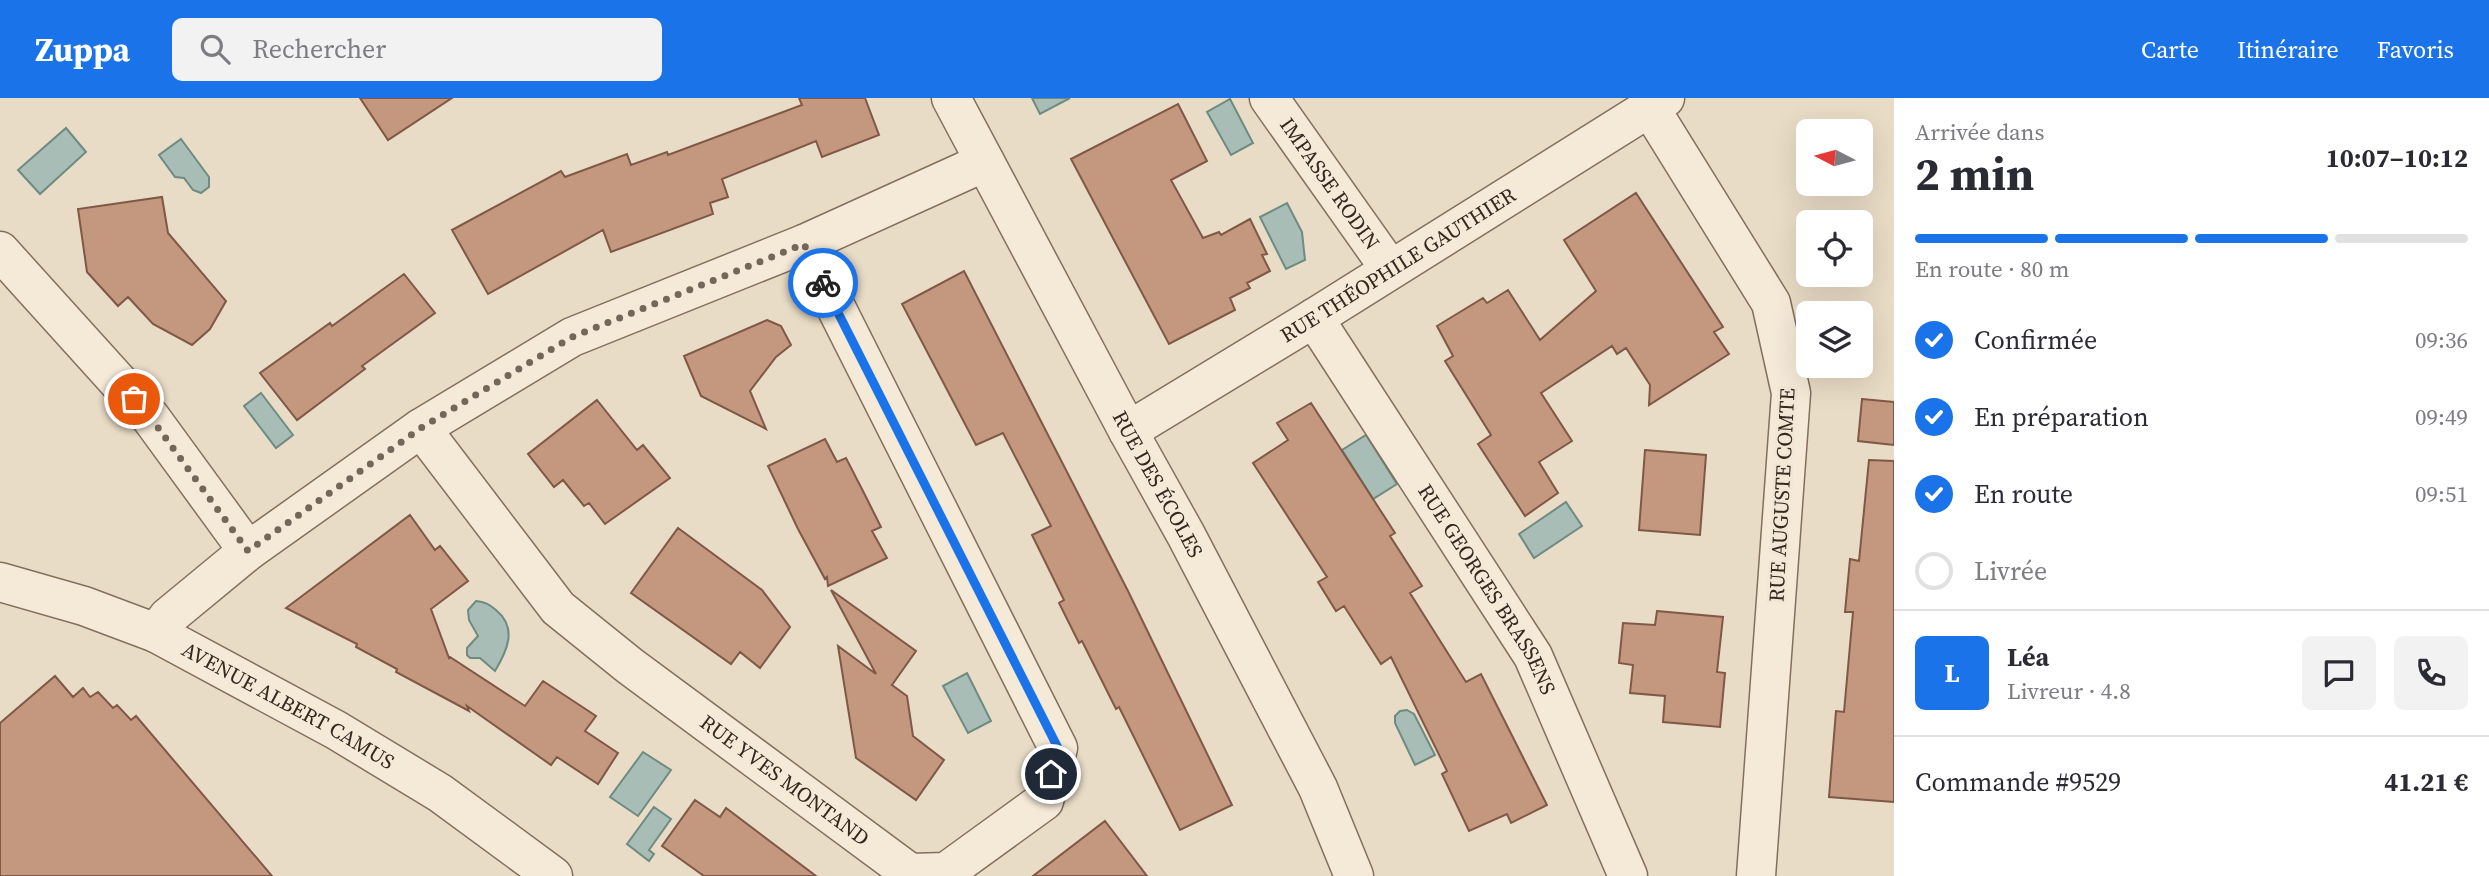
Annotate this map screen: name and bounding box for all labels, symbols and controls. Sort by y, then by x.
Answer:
search box [172,18,662,81]
text: Zuppa [35,27,130,72]
icon: search [196,30,234,68]
text: Rechercher [252,31,386,67]
text: Carte [2141,33,2199,66]
text: Itinéraire [2237,33,2339,66]
text: Favoris [2377,33,2454,66]
street label: IMPASSE RODIN [1273,112,1387,255]
text: Arrivée dans [1915,116,2045,148]
north arrow [1796,119,1872,196]
map controls [1796,119,1873,378]
text: 10:07–10:12 [2326,140,2468,176]
text: 2 min [1915,142,2034,205]
street label: RUE THÉOPHILE GAUTHIER [1275,180,1521,349]
button: locate [1796,210,1873,287]
courier [788,248,858,318]
text: En route · 80 m [1915,253,2069,285]
icon: bike [804,264,842,302]
button: layers [1796,301,1873,378]
icon: check [1915,321,1953,359]
text: Confirmée [1974,322,2097,358]
text: 09:36 [2415,324,2468,356]
pin [104,369,164,429]
icon: bag [115,380,153,418]
street label: RUE AUGUSTE COMTE [1761,387,1802,603]
icon: check [1915,398,1953,436]
text: En préparation [1974,399,2149,435]
text: 09:49 [2415,401,2468,433]
street label: RUE DES ÉCOLES [1106,405,1210,563]
icon: check [1915,475,1953,513]
text: En route [1974,476,2073,512]
street label: RUE GEORGES BRASSENS [1411,478,1563,699]
text: 09:51 [2415,478,2468,510]
text: Livrée [1974,553,2047,589]
street label: AVENUE ALBERT CAMUS [177,635,400,776]
button: chat [2302,636,2376,710]
button: phone [2394,636,2468,710]
text: Léa [2007,639,2049,675]
text: L [1944,655,1960,691]
text: Livreur · 4.8 [2007,675,2131,707]
street label: RUE YVES MONTAND [694,708,876,852]
pin [1021,744,1081,804]
icon: home [1032,755,1070,793]
text: Commande #9529 [1915,764,2121,800]
text: 41.21 € [2384,764,2468,800]

